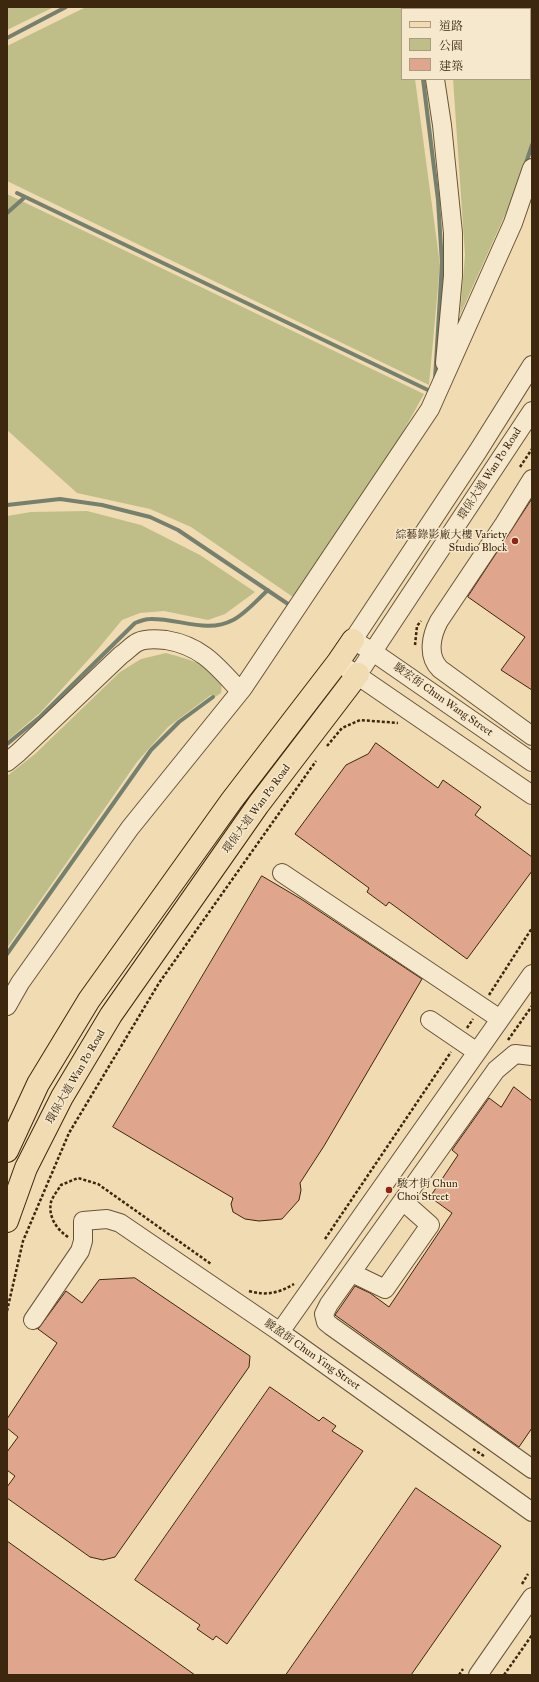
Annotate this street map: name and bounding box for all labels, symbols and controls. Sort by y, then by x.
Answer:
legend [401,8,531,80]
text: 道路 [439,19,463,33]
text: 公園 [439,39,463,53]
text: 建築 [439,59,463,73]
street label: 環保大道 Wan Po Road [455,426,525,522]
place label: 綜藝錄影廠大樓 Variety Studio Block [395,528,507,554]
marker: 綜藝錄影廠大樓 Variety Studio Block [510,536,520,546]
street label: 駿宏街 Chun Wang Street [391,661,495,739]
street label: 環保大道 Wan Po Road [220,762,294,856]
street label: 環保大道 Wan Po Road [44,1027,108,1127]
place label: 駿才街 Chun Choi Street [397,1177,458,1203]
marker: 駿才街 Chun Choi Street [384,1185,394,1195]
street label: 駿盈街 Chun Ying Street [262,1317,362,1393]

